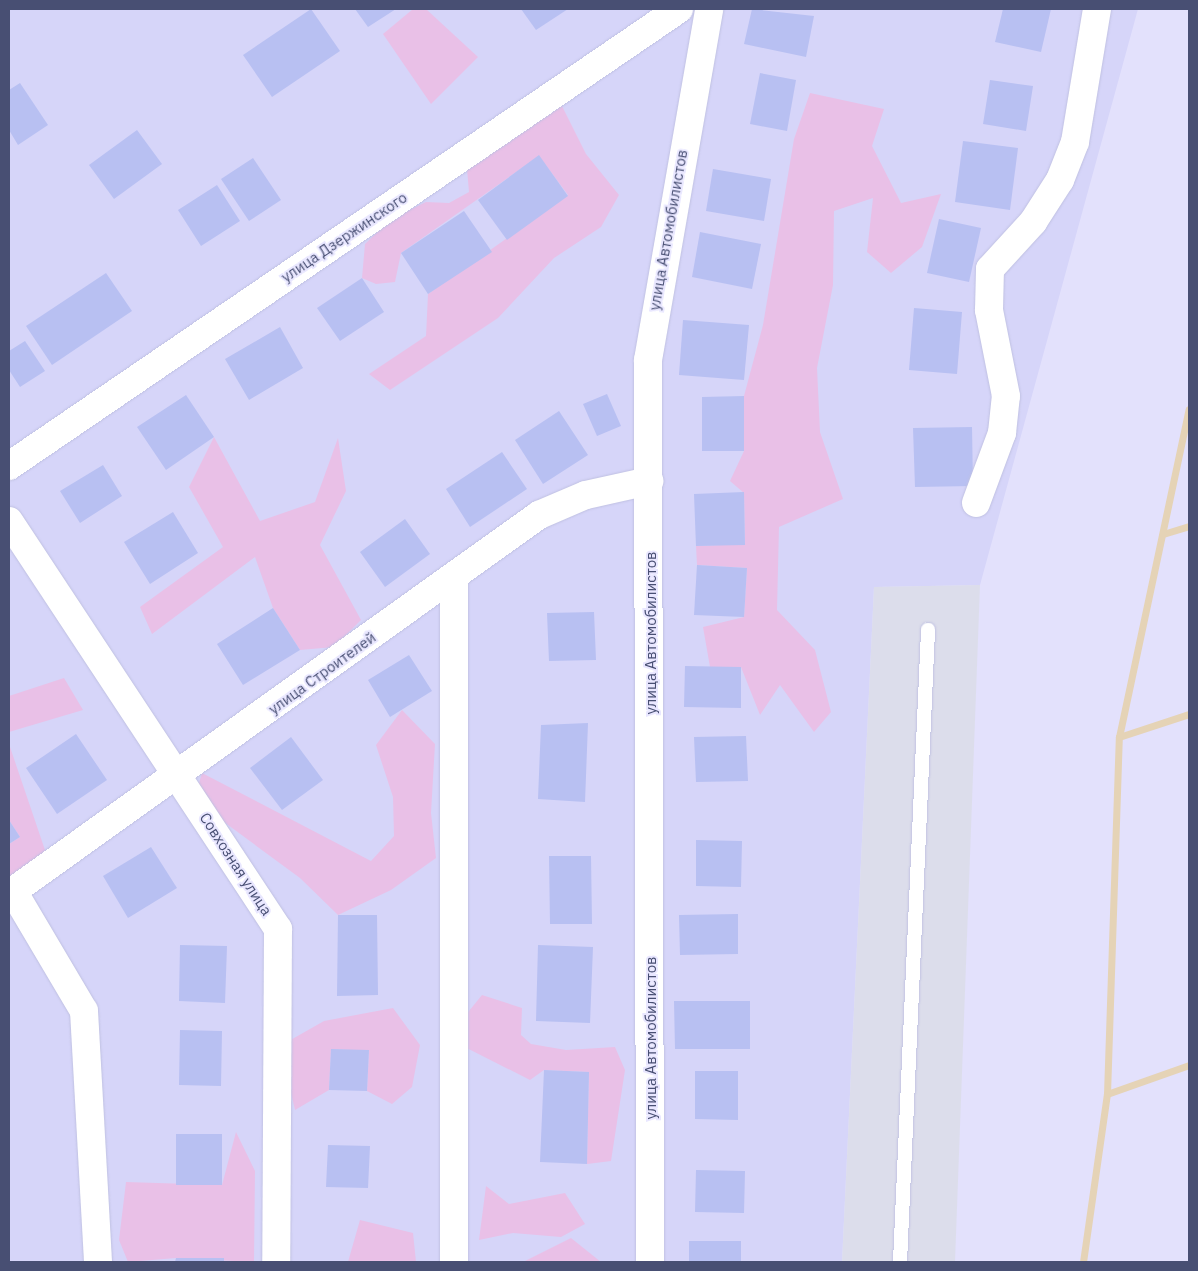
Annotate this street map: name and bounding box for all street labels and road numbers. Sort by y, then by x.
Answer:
street label: улица Автомобилистов [645,148,691,312]
street label: улица Дзержинского [278,188,410,286]
street label: улица Автомобилистов [642,552,660,714]
street label: улица Строителей [265,628,379,718]
street label: Совхозная улица [196,809,276,919]
street label: улица Автомобилистов [642,957,660,1119]

